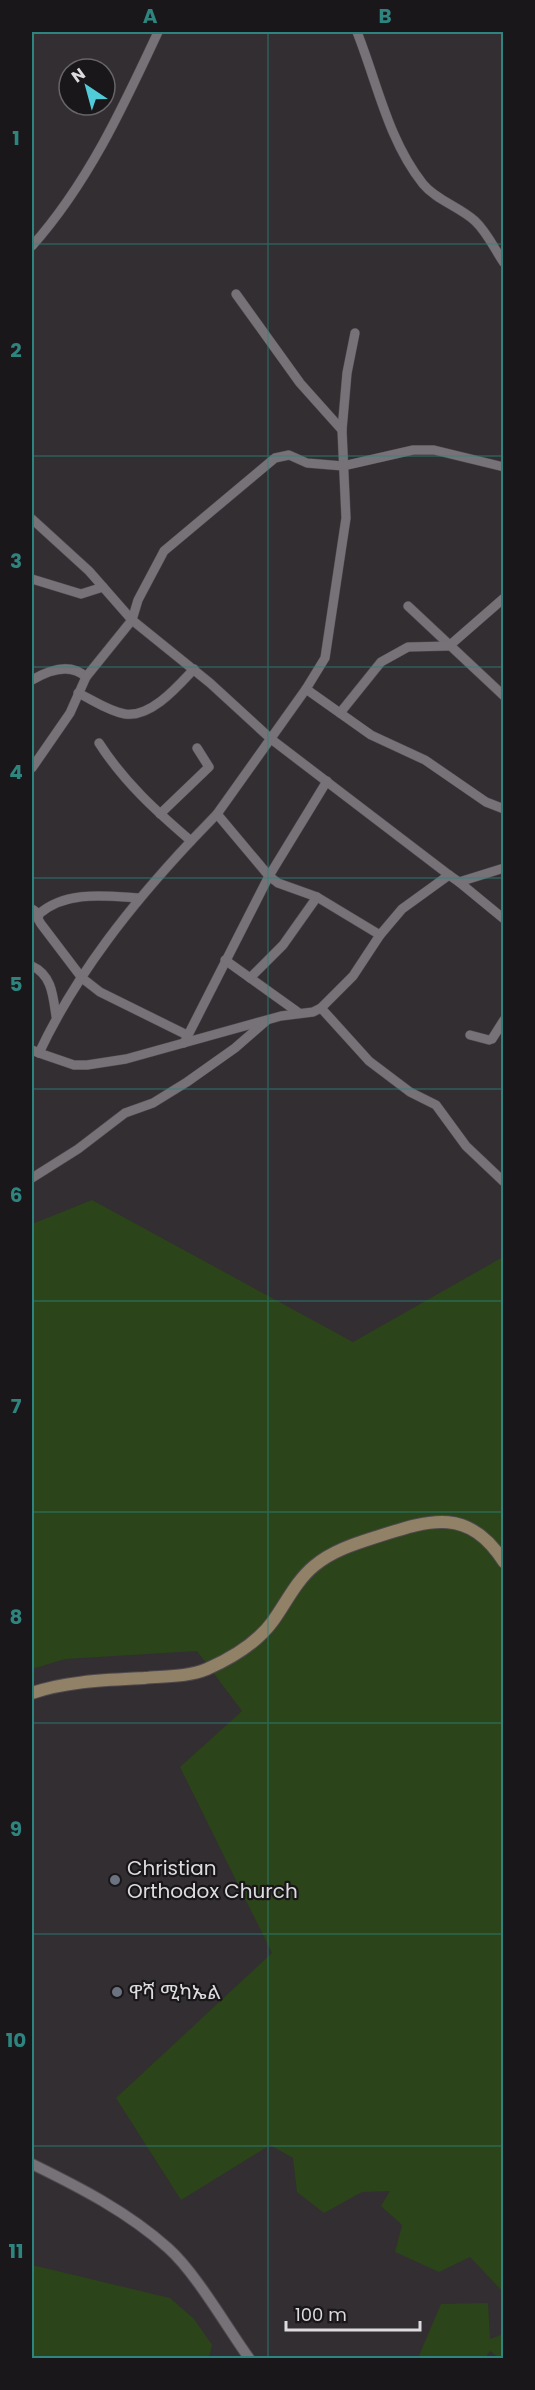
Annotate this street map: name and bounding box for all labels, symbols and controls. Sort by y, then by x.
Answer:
text: A [143,2,158,30]
text: B [378,2,392,30]
north arrow [57,57,117,117]
text: N [67,62,90,88]
text: 1 [12,124,20,152]
text: 2 [10,336,22,364]
text: 3 [10,547,22,575]
text: 4 [9,758,23,786]
text: 5 [10,970,23,998]
text: 6 [10,1181,22,1209]
text: 7 [11,1392,22,1420]
text: 8 [10,1603,22,1631]
text: 9 [10,1815,22,1843]
place label: Christian Orthodox Church [127,1854,298,1905]
marker: Christian Orthodox Church [108,1873,122,1887]
place label: ዋሻ ሚካኤል [129,1978,221,2006]
marker: ዋሻ ሚካኤል [110,1985,124,1999]
text: 10 [6,2026,26,2054]
text: 11 [8,2237,24,2265]
scale bar [286,2294,420,2332]
text: 100 m [295,2302,347,2327]

